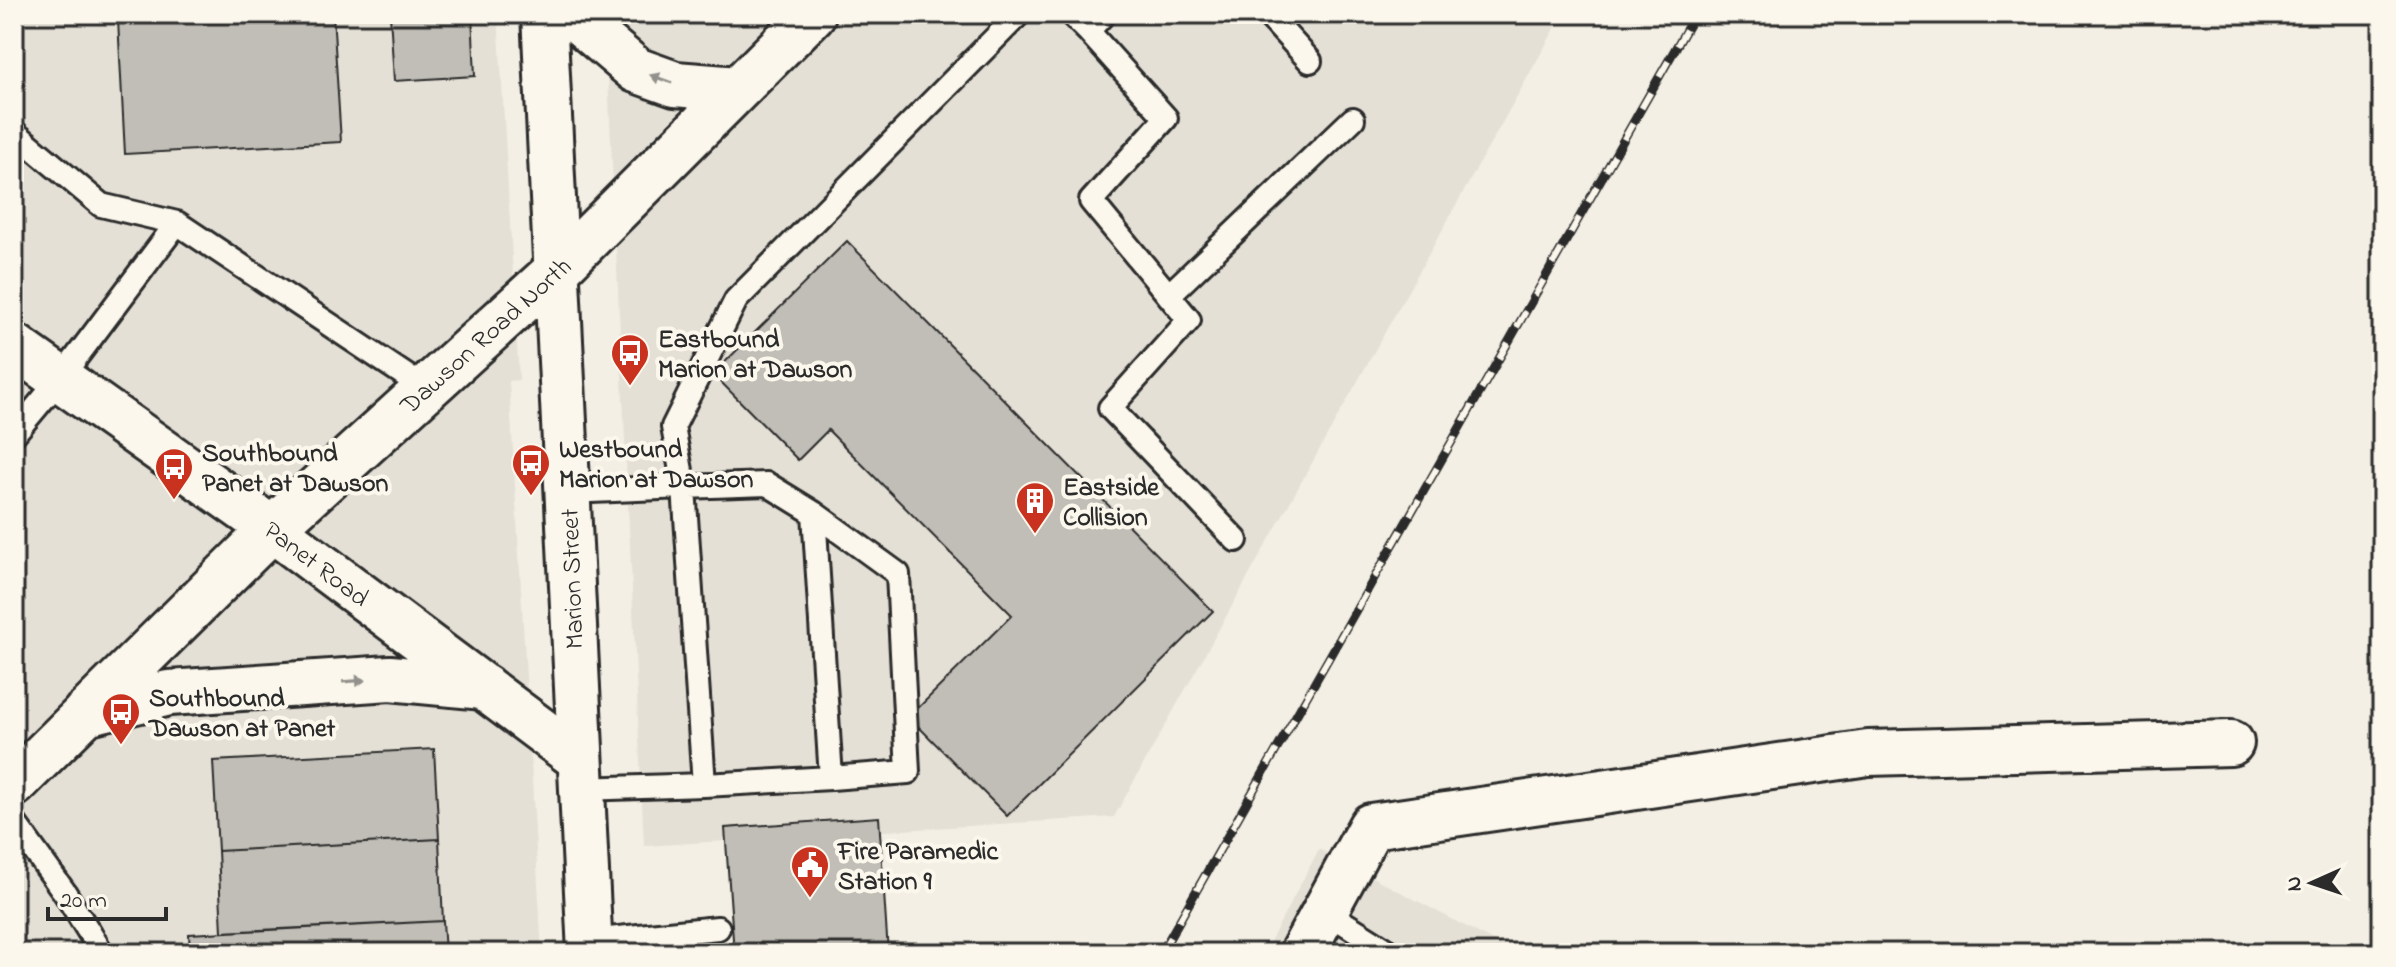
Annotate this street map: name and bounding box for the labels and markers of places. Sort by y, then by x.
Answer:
place label: Eastbound Marion at Dawson [658,322,853,390]
bus stop icon: Eastbound Marion at Dawson [609,332,651,387]
place label: Westbound Marion at Dawson [559,432,754,500]
place label: Southbound Panet at Dawson [202,436,388,504]
bus stop icon: Westbound Marion at Dawson [510,442,552,497]
bus stop icon: Southbound Panet at Dawson [153,446,195,501]
place label: Eastside Collision [1063,470,1160,538]
building icon: Eastside Collision [1014,480,1056,535]
place label: Southbound Dawson at Panet [148,681,336,749]
bus stop icon: Southbound Dawson at Panet [100,691,142,746]
place label: Fire Paramedic Station 9 [836,834,999,902]
public building icon: Fire Paramedic Station 9 [789,844,831,899]

